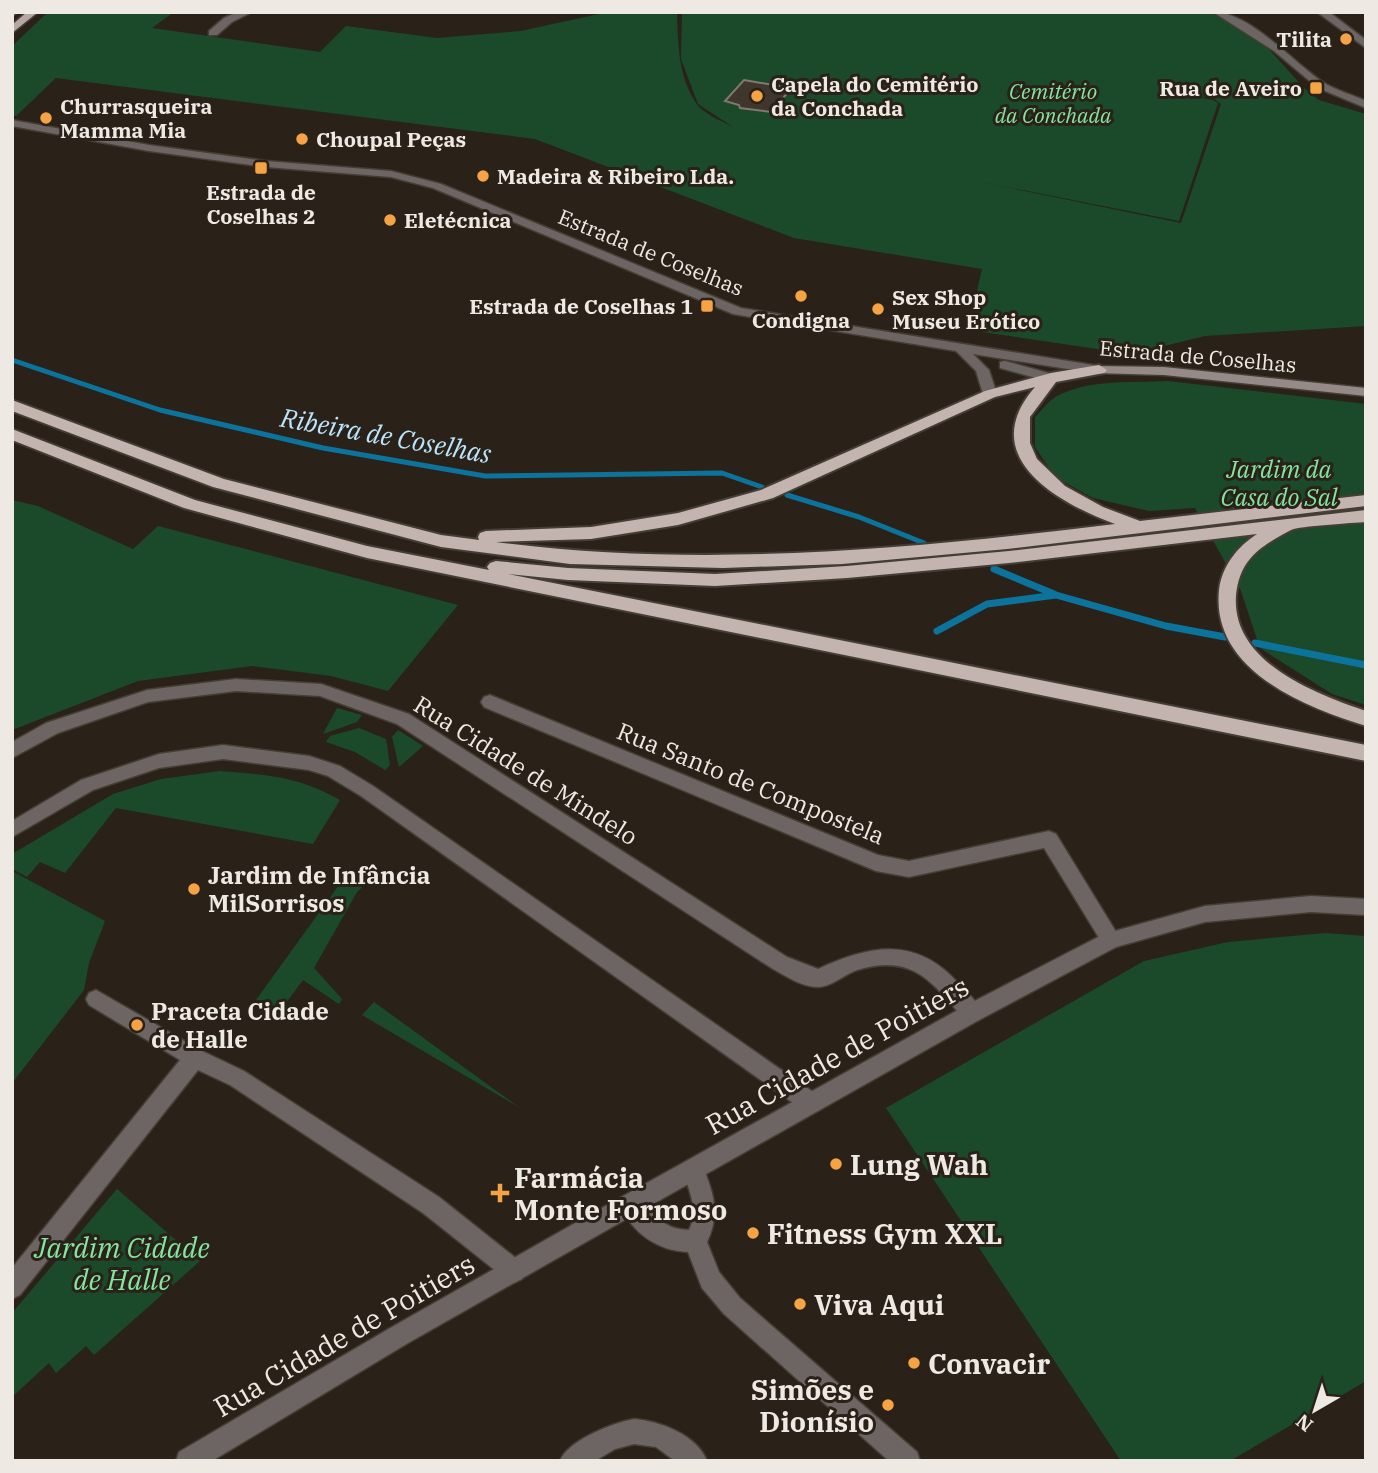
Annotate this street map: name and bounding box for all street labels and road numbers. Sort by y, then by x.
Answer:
street label: Estrada de Coselhas [554,202,748,302]
street label: Estrada de Coselhas [1098,333,1298,379]
street label: Rua Cidade de Mindelo [408,688,644,852]
street label: Rua Santo de Compostela [612,715,890,851]
street label: Rua Cidade de Poitiers [699,967,975,1143]
street label: Rua Cidade de Poitiers [207,1245,481,1425]

